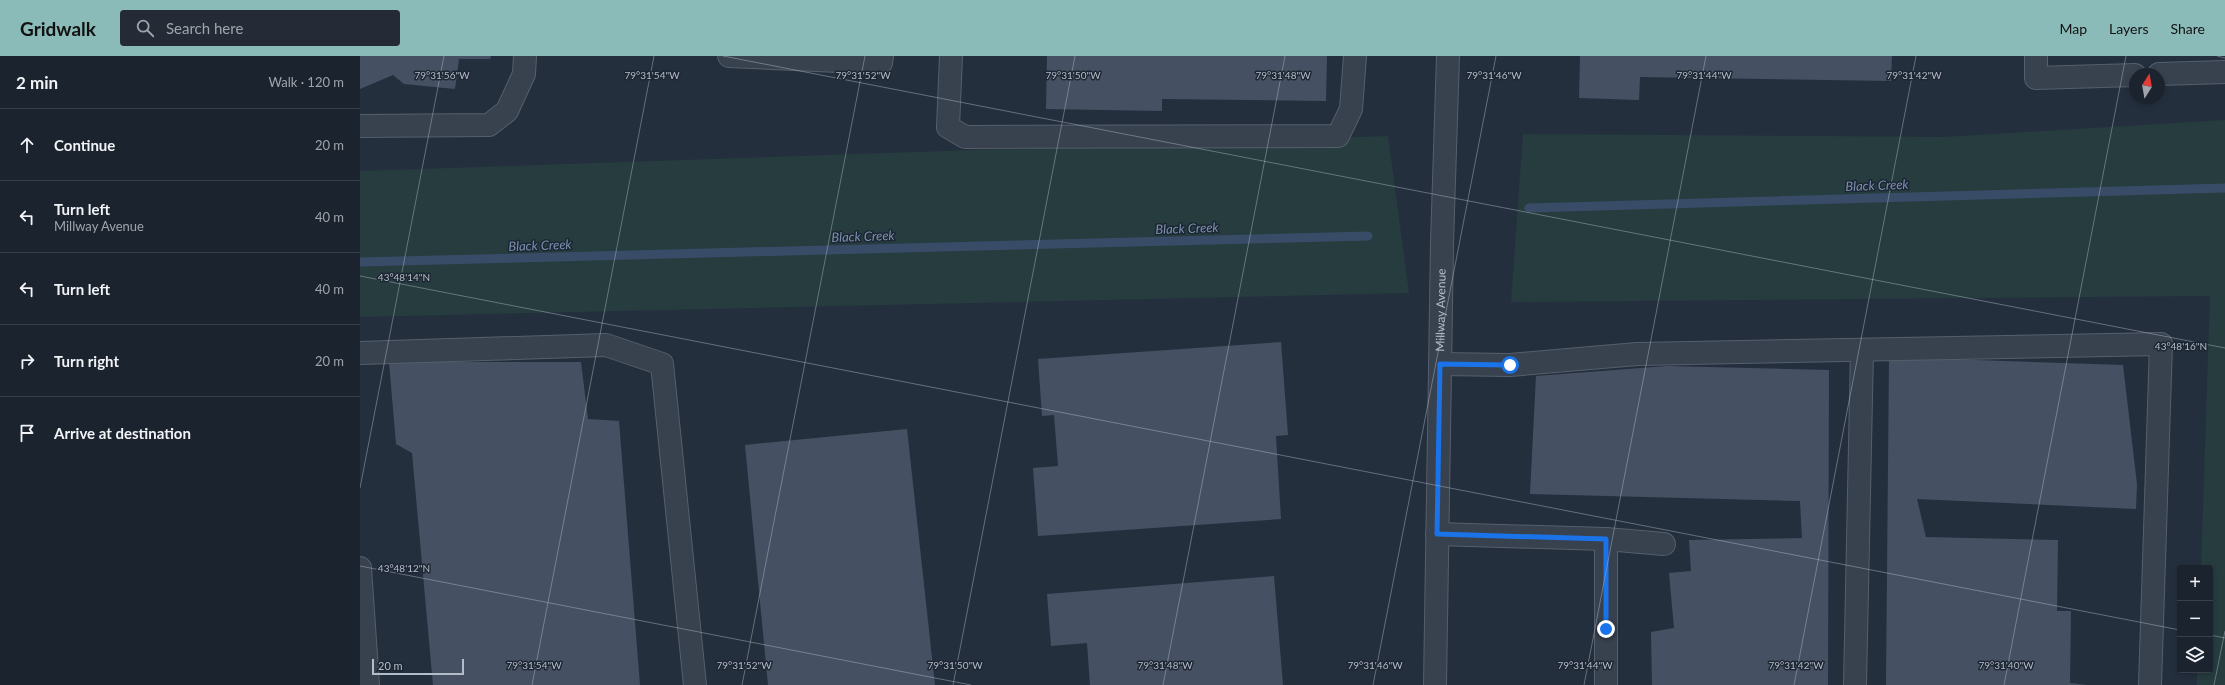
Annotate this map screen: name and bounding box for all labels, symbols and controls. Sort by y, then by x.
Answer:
search box [120,10,400,46]
text: Gridwalk [20,17,96,40]
icon: search [134,17,156,39]
text: Search here [166,19,243,37]
text: Map [2059,20,2087,37]
text: Layers [2109,20,2149,37]
text: Share [2171,20,2205,37]
north arrow [2129,68,2165,104]
text: 79°31'56"W [414,69,470,81]
text: 79°31'54"W [624,69,680,81]
text: 79°31'52"W [835,69,891,81]
text: 79°31'50"W [1045,69,1101,81]
text: 79°31'48"W [1255,69,1311,81]
text: 79°31'46"W [1466,69,1522,81]
text: 79°31'44"W [1676,69,1732,81]
text: 79°31'42"W [1886,69,1942,81]
text: 2 min [16,72,58,93]
text: Walk · 120 m [268,74,344,90]
icon: ahead [16,134,38,156]
text: Continue [54,136,115,154]
text: 20 m [315,137,344,153]
water label: Black Creek [1845,176,1910,194]
text: Turn left [54,200,110,218]
icon: left [16,206,38,228]
text: 40 m [315,209,344,225]
text: Millway Avenue [54,218,144,234]
water label: Black Creek [1155,219,1220,237]
water label: Black Creek [831,227,896,245]
water label: Black Creek [508,236,573,254]
street label: Millway Avenue [1432,268,1449,352]
text: 43°48'14"N [378,271,430,283]
icon: left [16,278,38,300]
text: Turn left [54,280,110,298]
text: 40 m [315,281,344,297]
text: 43°48'16"N [2155,340,2207,352]
icon: right [16,350,38,372]
text: Turn right [54,352,119,370]
text: 20 m [315,353,344,369]
route start [1501,356,1519,374]
icon: arrive [16,422,38,444]
text: Arrive at destination [54,424,191,442]
text: 43°48'12"N [378,562,430,574]
map controls [2177,565,2213,673]
button: + [2177,565,2213,601]
button: − [2177,601,2213,637]
route end [1597,620,1615,638]
button: layers [2177,637,2213,673]
scale bar [372,657,464,676]
text: 20 m [378,659,403,672]
text: 79°31'54"W [506,659,562,671]
text: 79°31'52"W [716,659,772,671]
text: 79°31'50"W [927,659,983,671]
text: 79°31'48"W [1137,659,1193,671]
text: 79°31'46"W [1347,659,1403,671]
text: 79°31'44"W [1557,659,1613,671]
text: 79°31'42"W [1768,659,1824,671]
text: 79°31'40"W [1978,659,2034,671]

